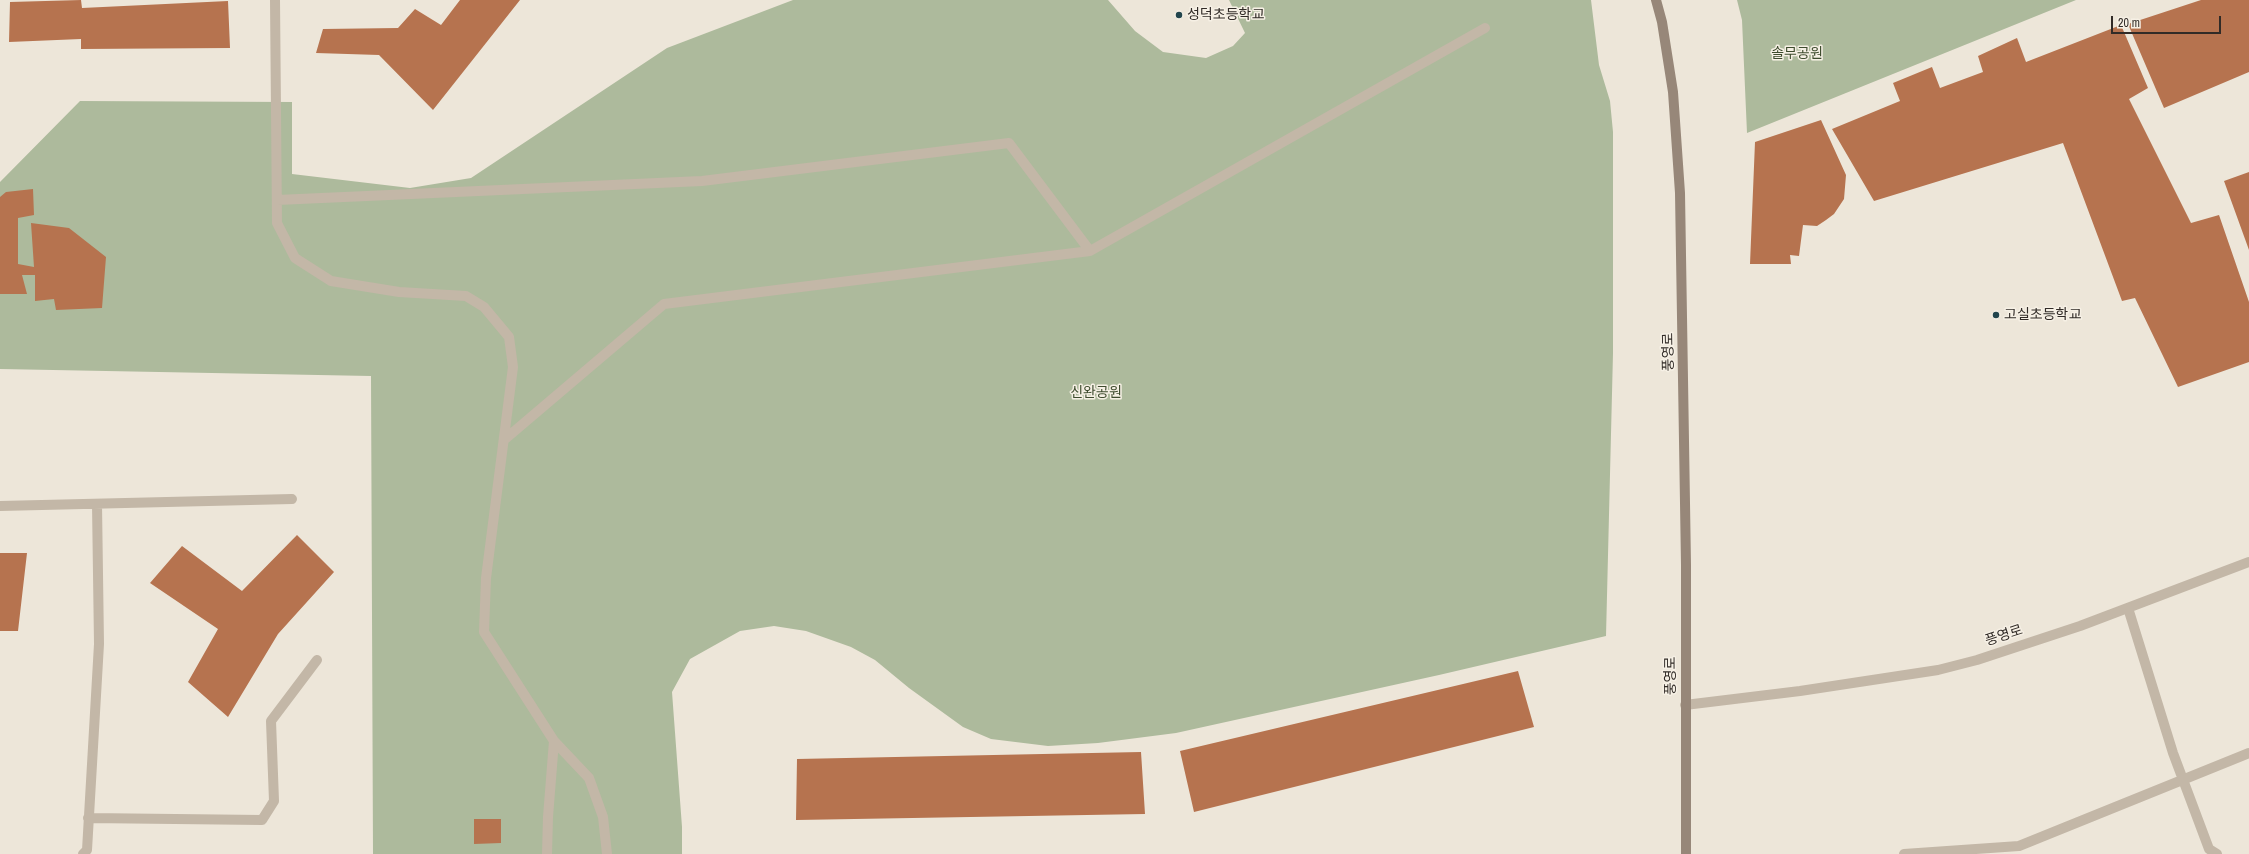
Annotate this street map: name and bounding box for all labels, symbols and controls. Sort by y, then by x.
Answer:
place label: 성덕초등학교 [1187,7,1264,23]
scale bar [2113,8,2223,34]
marker: 성덕초등학교 [1174,10,1184,20]
text: 20 m [2118,15,2140,31]
park label: 솔무공원 [1771,46,1823,62]
place label: 고실초등학교 [2004,307,2081,323]
marker: 고실초등학교 [1991,310,2001,320]
street label: 풍영로 [1660,333,1678,371]
park label: 신완공원 [1070,385,1122,401]
street label: 풍영로 [1983,622,2025,650]
street label: 풍영로 [1663,657,1679,695]

